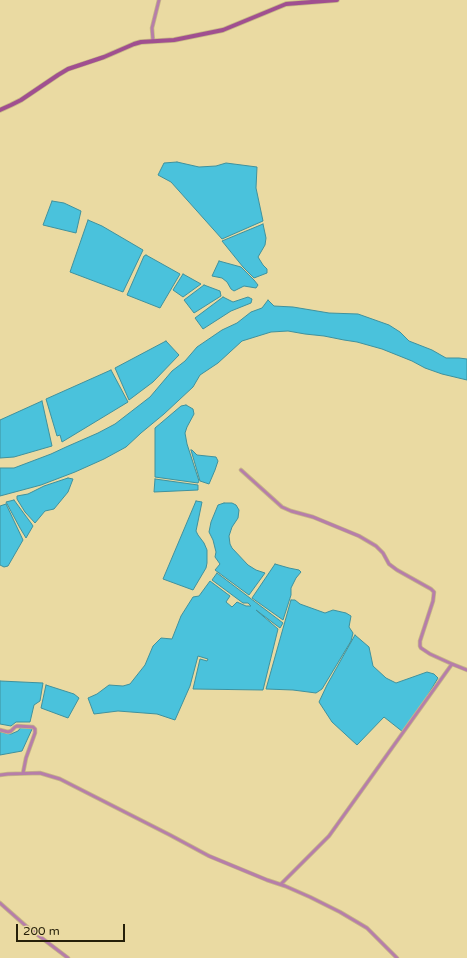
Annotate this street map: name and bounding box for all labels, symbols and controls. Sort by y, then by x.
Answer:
scale bar [18,916,127,942]
text: 200 m [23,924,60,938]

